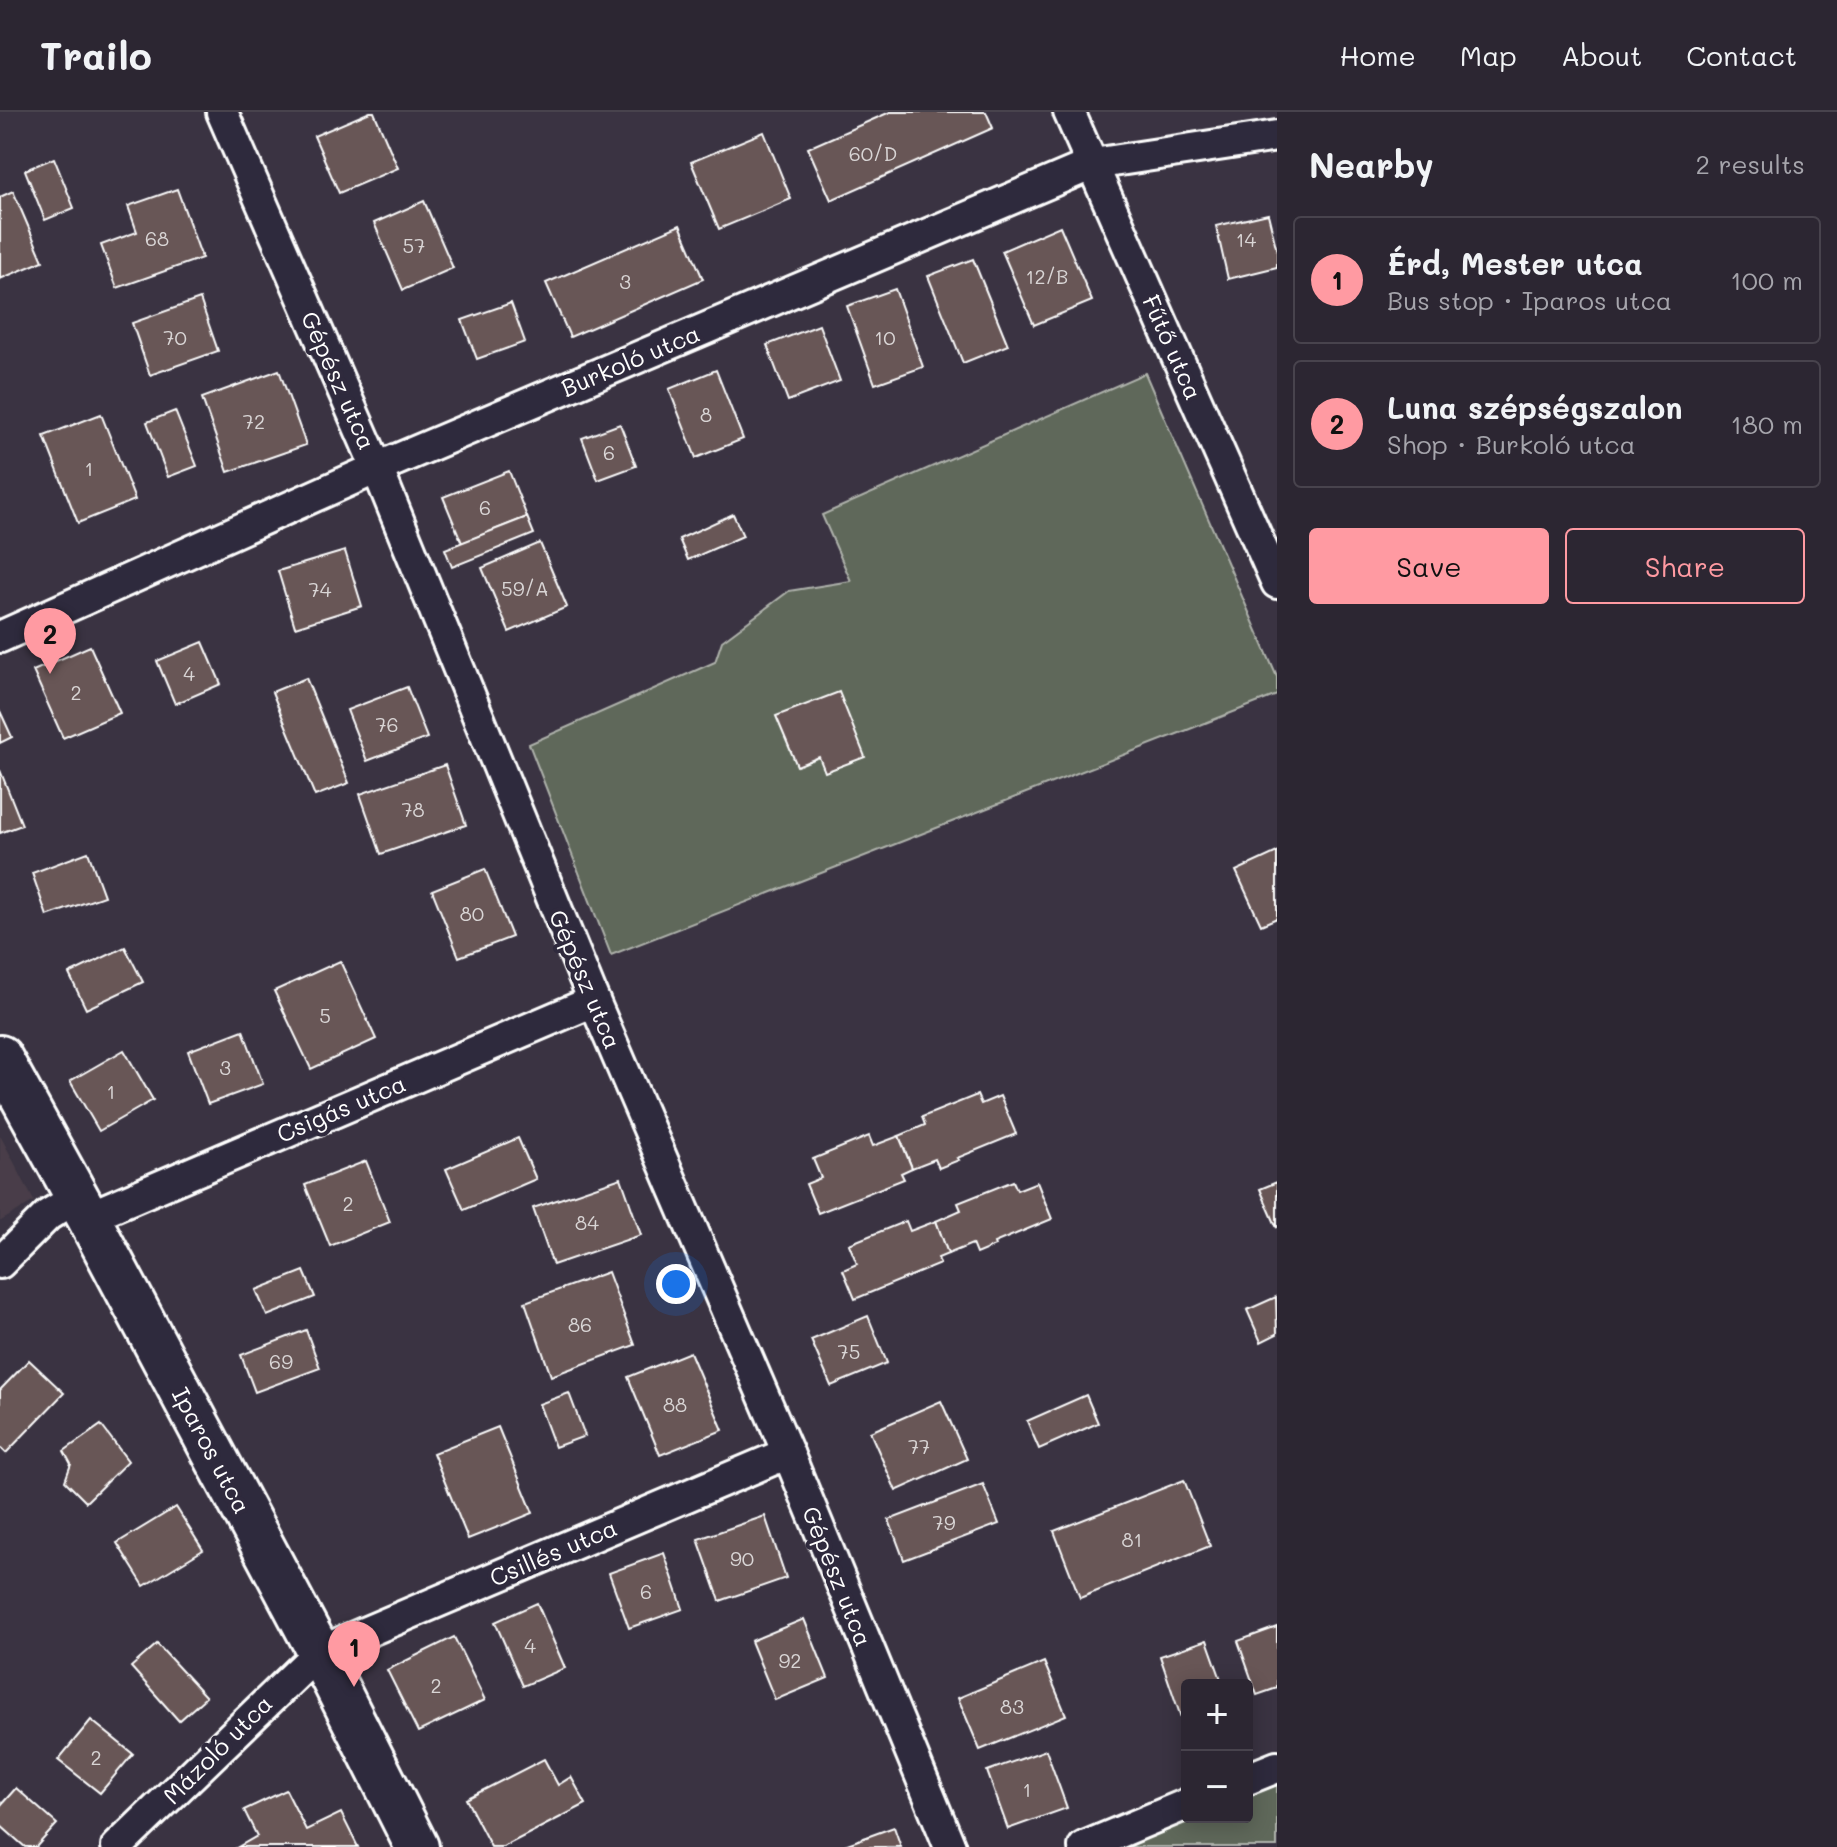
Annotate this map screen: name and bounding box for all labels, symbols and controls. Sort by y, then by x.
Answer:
text: Trailo [40,30,152,80]
text: Home [1340,37,1416,73]
text: Map [1460,37,1517,73]
text: About [1561,37,1642,73]
text: Contact [1686,37,1797,73]
house number: 60/D [849,140,897,166]
text: Nearby [1309,142,1434,187]
text: 2 results [1696,147,1805,181]
house number: 68 [145,225,169,251]
house number: 14 [1236,226,1257,252]
house number: 57 [403,232,425,258]
text: Érd, Mester utca [1387,243,1643,283]
house number: 12/B [1026,263,1069,289]
text: 1 [1331,263,1343,297]
text: 100 m [1730,263,1803,297]
house number: 3 [619,268,631,294]
text: Bus stop · Iparos utca [1387,283,1672,317]
street label: Fűtő utca [1136,290,1210,404]
street label: Gépész utca [295,306,383,454]
street label: Burkoló utca [556,317,704,403]
house number: 70 [163,324,187,350]
house number: 10 [874,324,896,350]
text: Luna szépségszalon [1387,387,1682,427]
house number: 8 [700,401,712,427]
text: 2 [1330,407,1344,441]
text: 180 m [1731,407,1803,441]
house number: 72 [243,408,265,434]
text: Shop · Burkoló utca [1387,427,1636,461]
house number: 6 [603,439,615,465]
house number: 1 [85,455,93,481]
house number: 6 [479,494,491,520]
button: Save [1309,528,1549,604]
button: Share [1565,528,1805,604]
house number: 59/A [501,575,549,601]
house number: 74 [309,576,332,602]
pin: 2 [24,608,76,674]
house number: 4 [183,660,195,686]
house number: 2 [70,679,82,705]
house number: 76 [375,711,399,737]
house number: 78 [401,796,425,822]
house number: 80 [460,900,484,926]
street label: Gépész utca [543,905,629,1053]
house number: 5 [319,1002,331,1028]
house number: 3 [219,1054,231,1080]
street label: Csigás utca [272,1067,410,1149]
house number: 1 [107,1078,115,1104]
house number: 2 [342,1190,354,1216]
house number: 84 [575,1209,599,1235]
your location [656,1264,696,1304]
house number: 86 [568,1311,592,1337]
house number: 75 [838,1338,860,1364]
house number: 69 [269,1348,293,1374]
street label: Iparos utca [166,1382,258,1518]
house number: 88 [663,1391,687,1417]
house number: 77 [908,1433,930,1459]
street label: Gépész utca [796,1501,880,1651]
house number: 79 [933,1509,956,1535]
street label: Csillés utca [485,1511,621,1593]
house number: 81 [1121,1526,1143,1552]
house number: 90 [730,1545,754,1571]
house number: 6 [640,1578,652,1604]
pin: 1 [328,1621,380,1687]
house number: 4 [524,1632,536,1658]
house number: 92 [779,1647,801,1673]
house number: 2 [430,1672,442,1698]
map controls [1181,1679,1253,1823]
button: + [1181,1679,1253,1751]
street label: Mázoló utca [156,1688,278,1810]
house number: 83 [1000,1693,1024,1719]
house number: 2 [90,1744,102,1770]
button: − [1181,1751,1253,1823]
house number: 1 [1023,1776,1031,1802]

